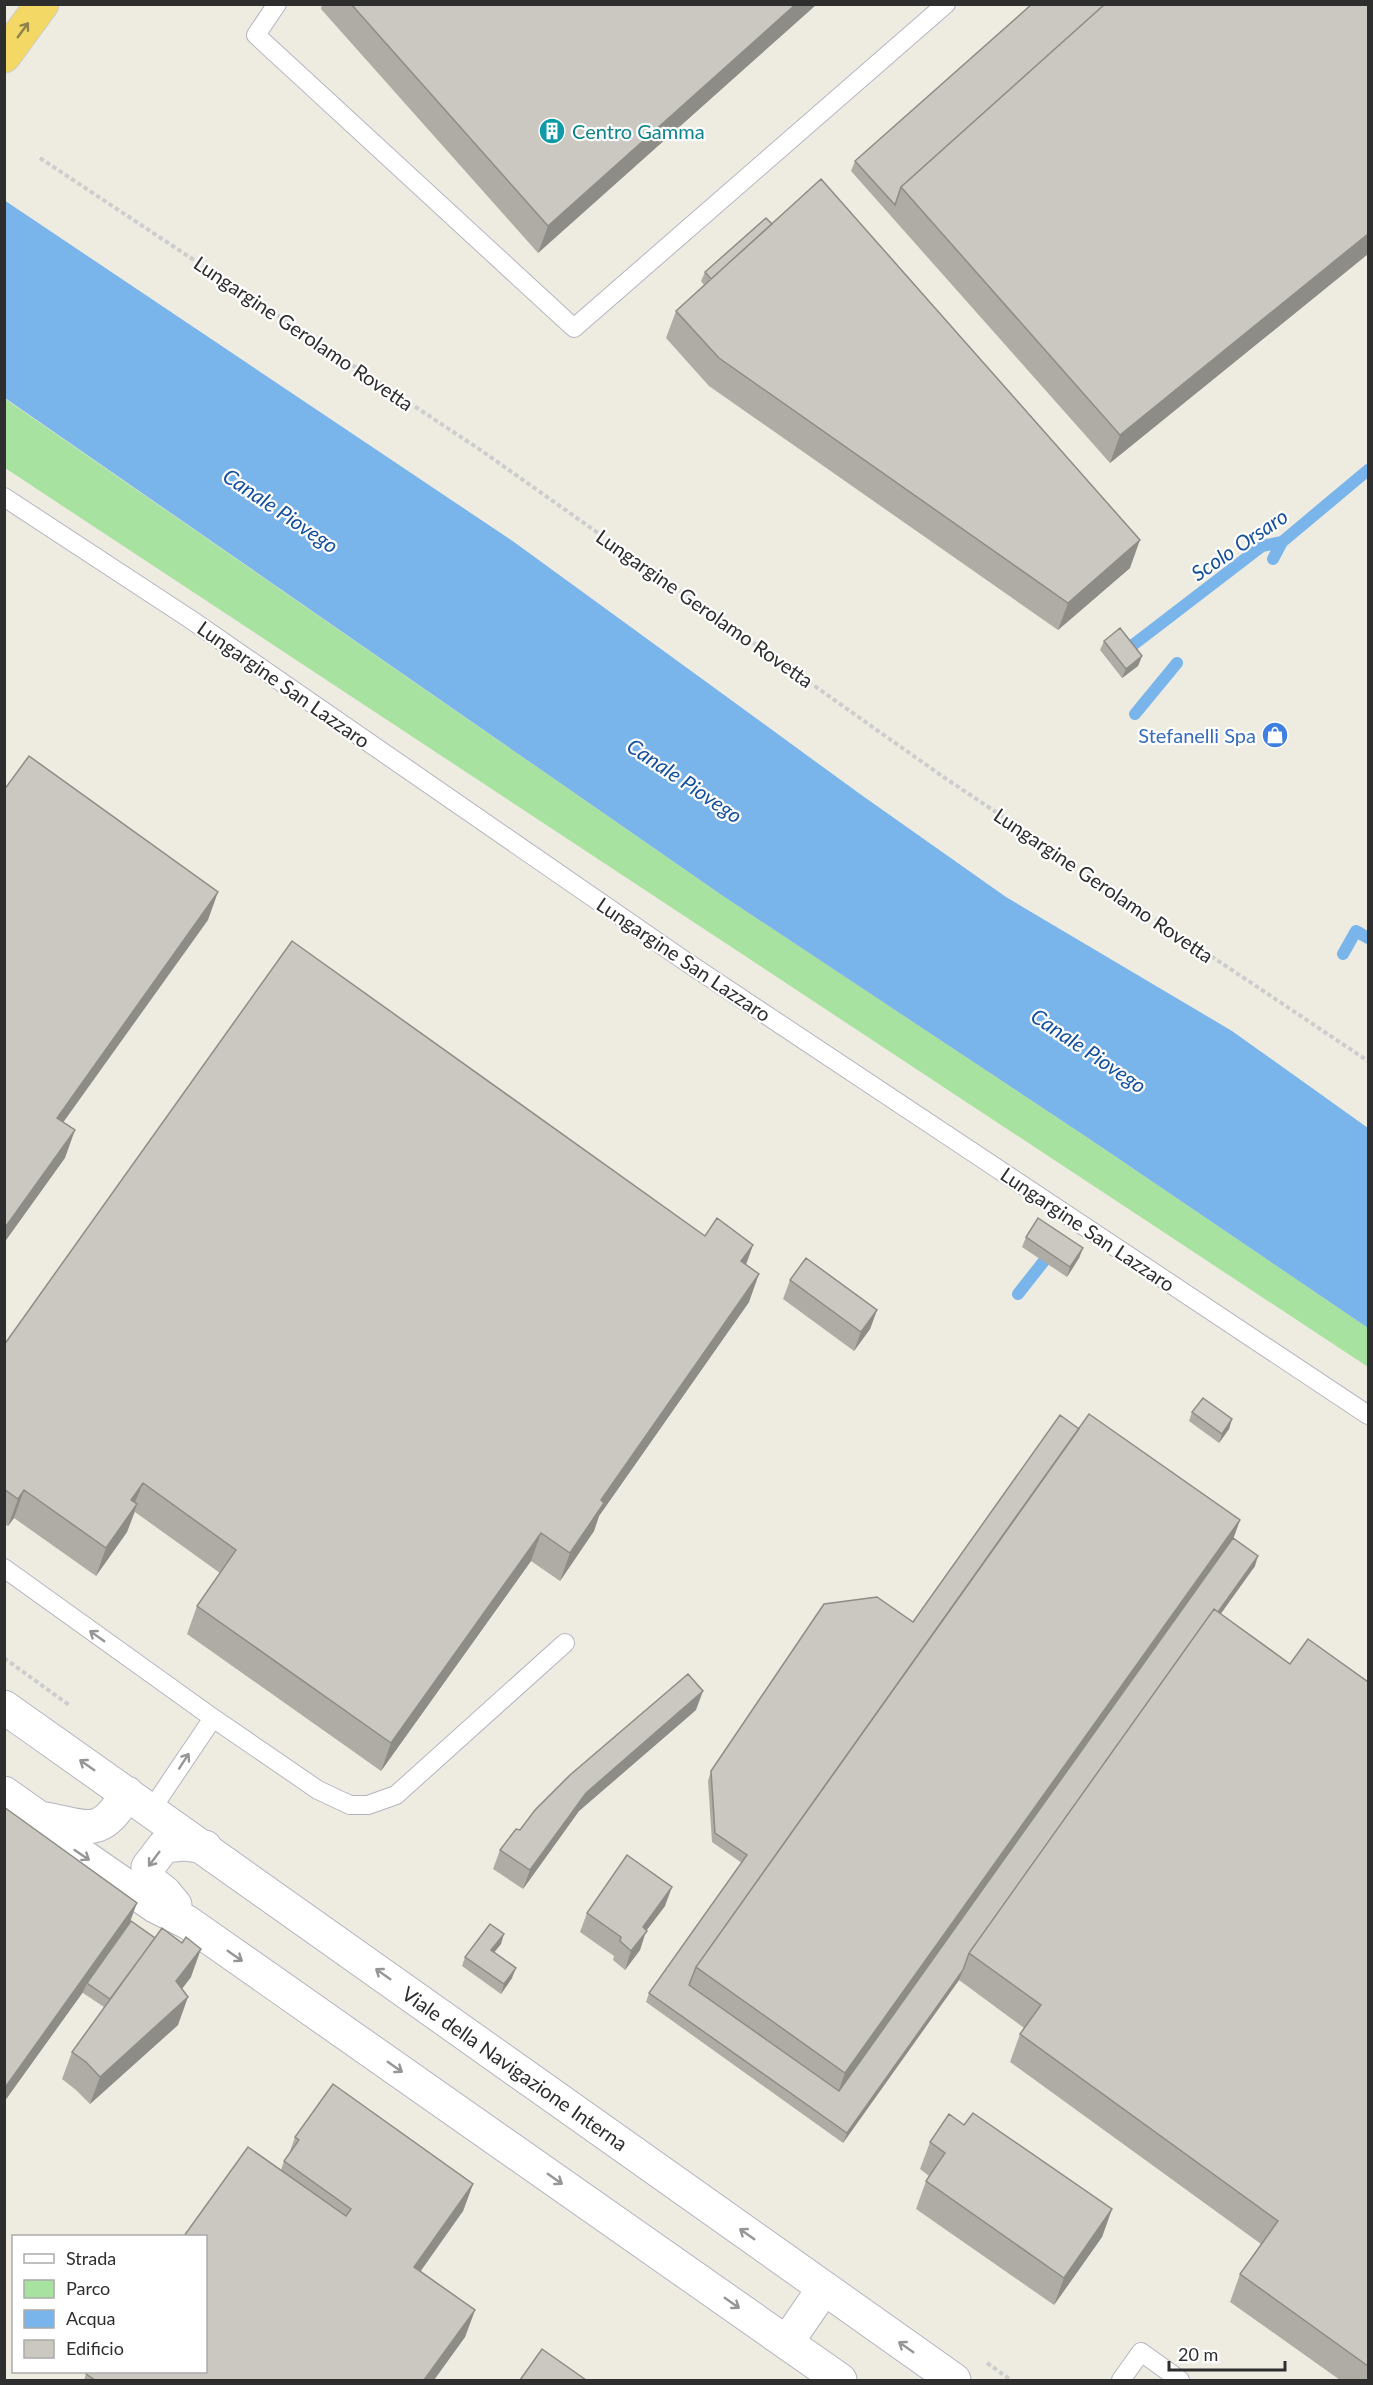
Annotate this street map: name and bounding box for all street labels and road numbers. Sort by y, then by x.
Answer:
street label: Lungargine Gerolamo Rovetta [190,251,418,415]
street label: Lungargine Gerolamo Rovetta [592,524,818,692]
street label: Lungargine San Lazzaro [193,615,375,753]
street label: Lungargine Gerolamo Rovetta [990,803,1218,967]
street label: Lungargine San Lazzaro [592,892,776,1026]
street label: Lungargine San Lazzaro [996,1162,1180,1296]
street label: Viale della Navigazione Interna [398,1981,632,2155]

